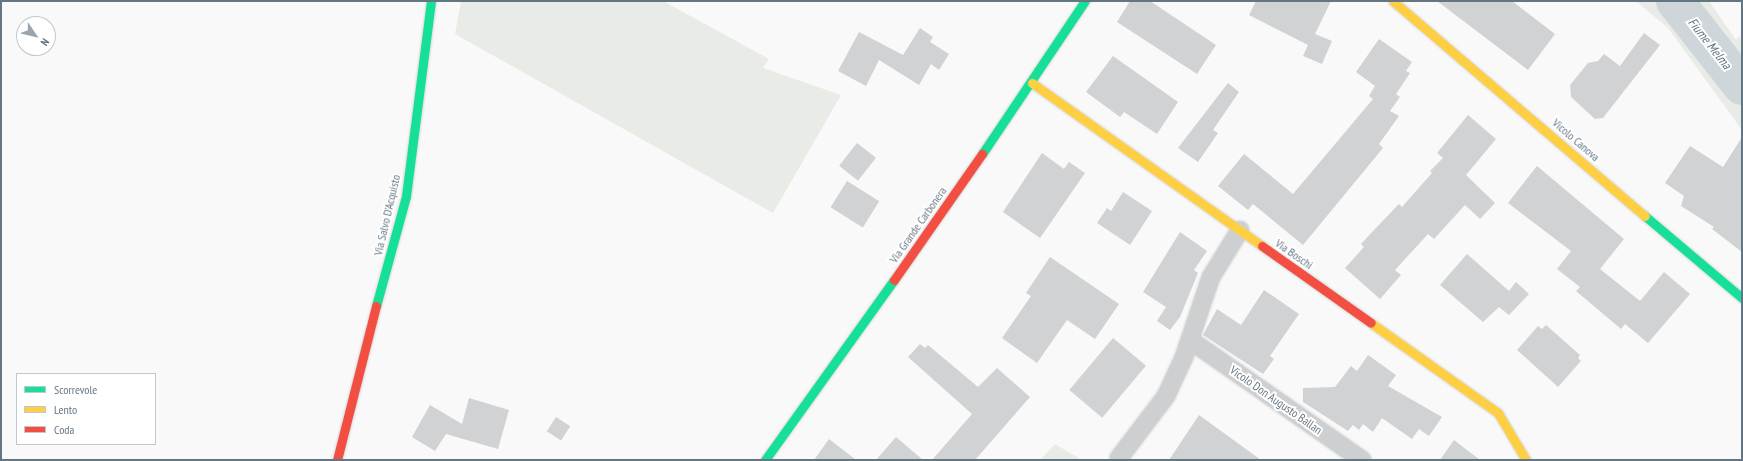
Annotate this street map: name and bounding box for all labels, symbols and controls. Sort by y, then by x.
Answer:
water label: Fiume Melma [1684,15,1734,73]
north arrow [16,16,56,56]
text: N [38,36,52,49]
street label: Vicolo Canova [1549,116,1603,164]
street label: Via Salvo D'Acquisto [371,173,403,257]
street label: Via Grande Carbonera [886,184,950,266]
street label: Via Boschi [1272,236,1316,272]
street label: Vicolo Don Augusto Ballan [1227,363,1325,437]
legend [16,373,156,445]
text: Scorrevole [54,382,97,397]
text: Lento [54,402,77,417]
text: Coda [54,422,74,437]

